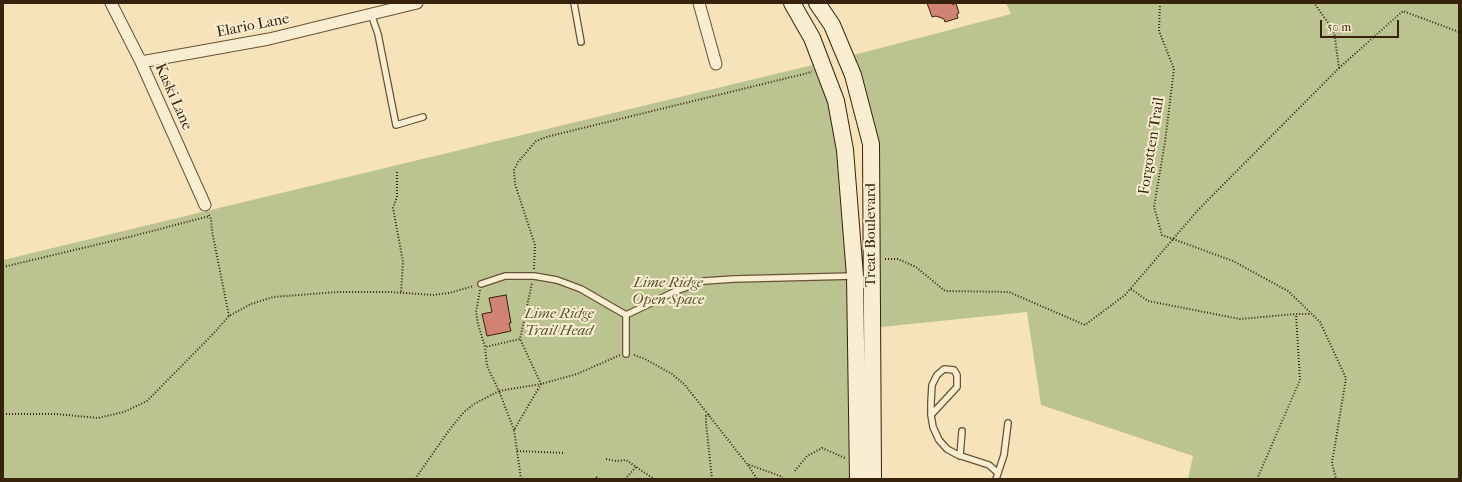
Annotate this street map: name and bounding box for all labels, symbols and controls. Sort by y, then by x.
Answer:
street label: Elario Lane [215,10,291,42]
scale bar [1322,12,1401,38]
text: 50 m [1327,20,1351,34]
street label: Kaski Lane [150,61,196,133]
street label: Forgotten Trail [1135,96,1169,196]
street label: Treat Boulevard [862,183,880,287]
park label: Lime Ridge Open Space [632,274,704,309]
park label: Lime Ridge Trail Head [524,305,594,340]

